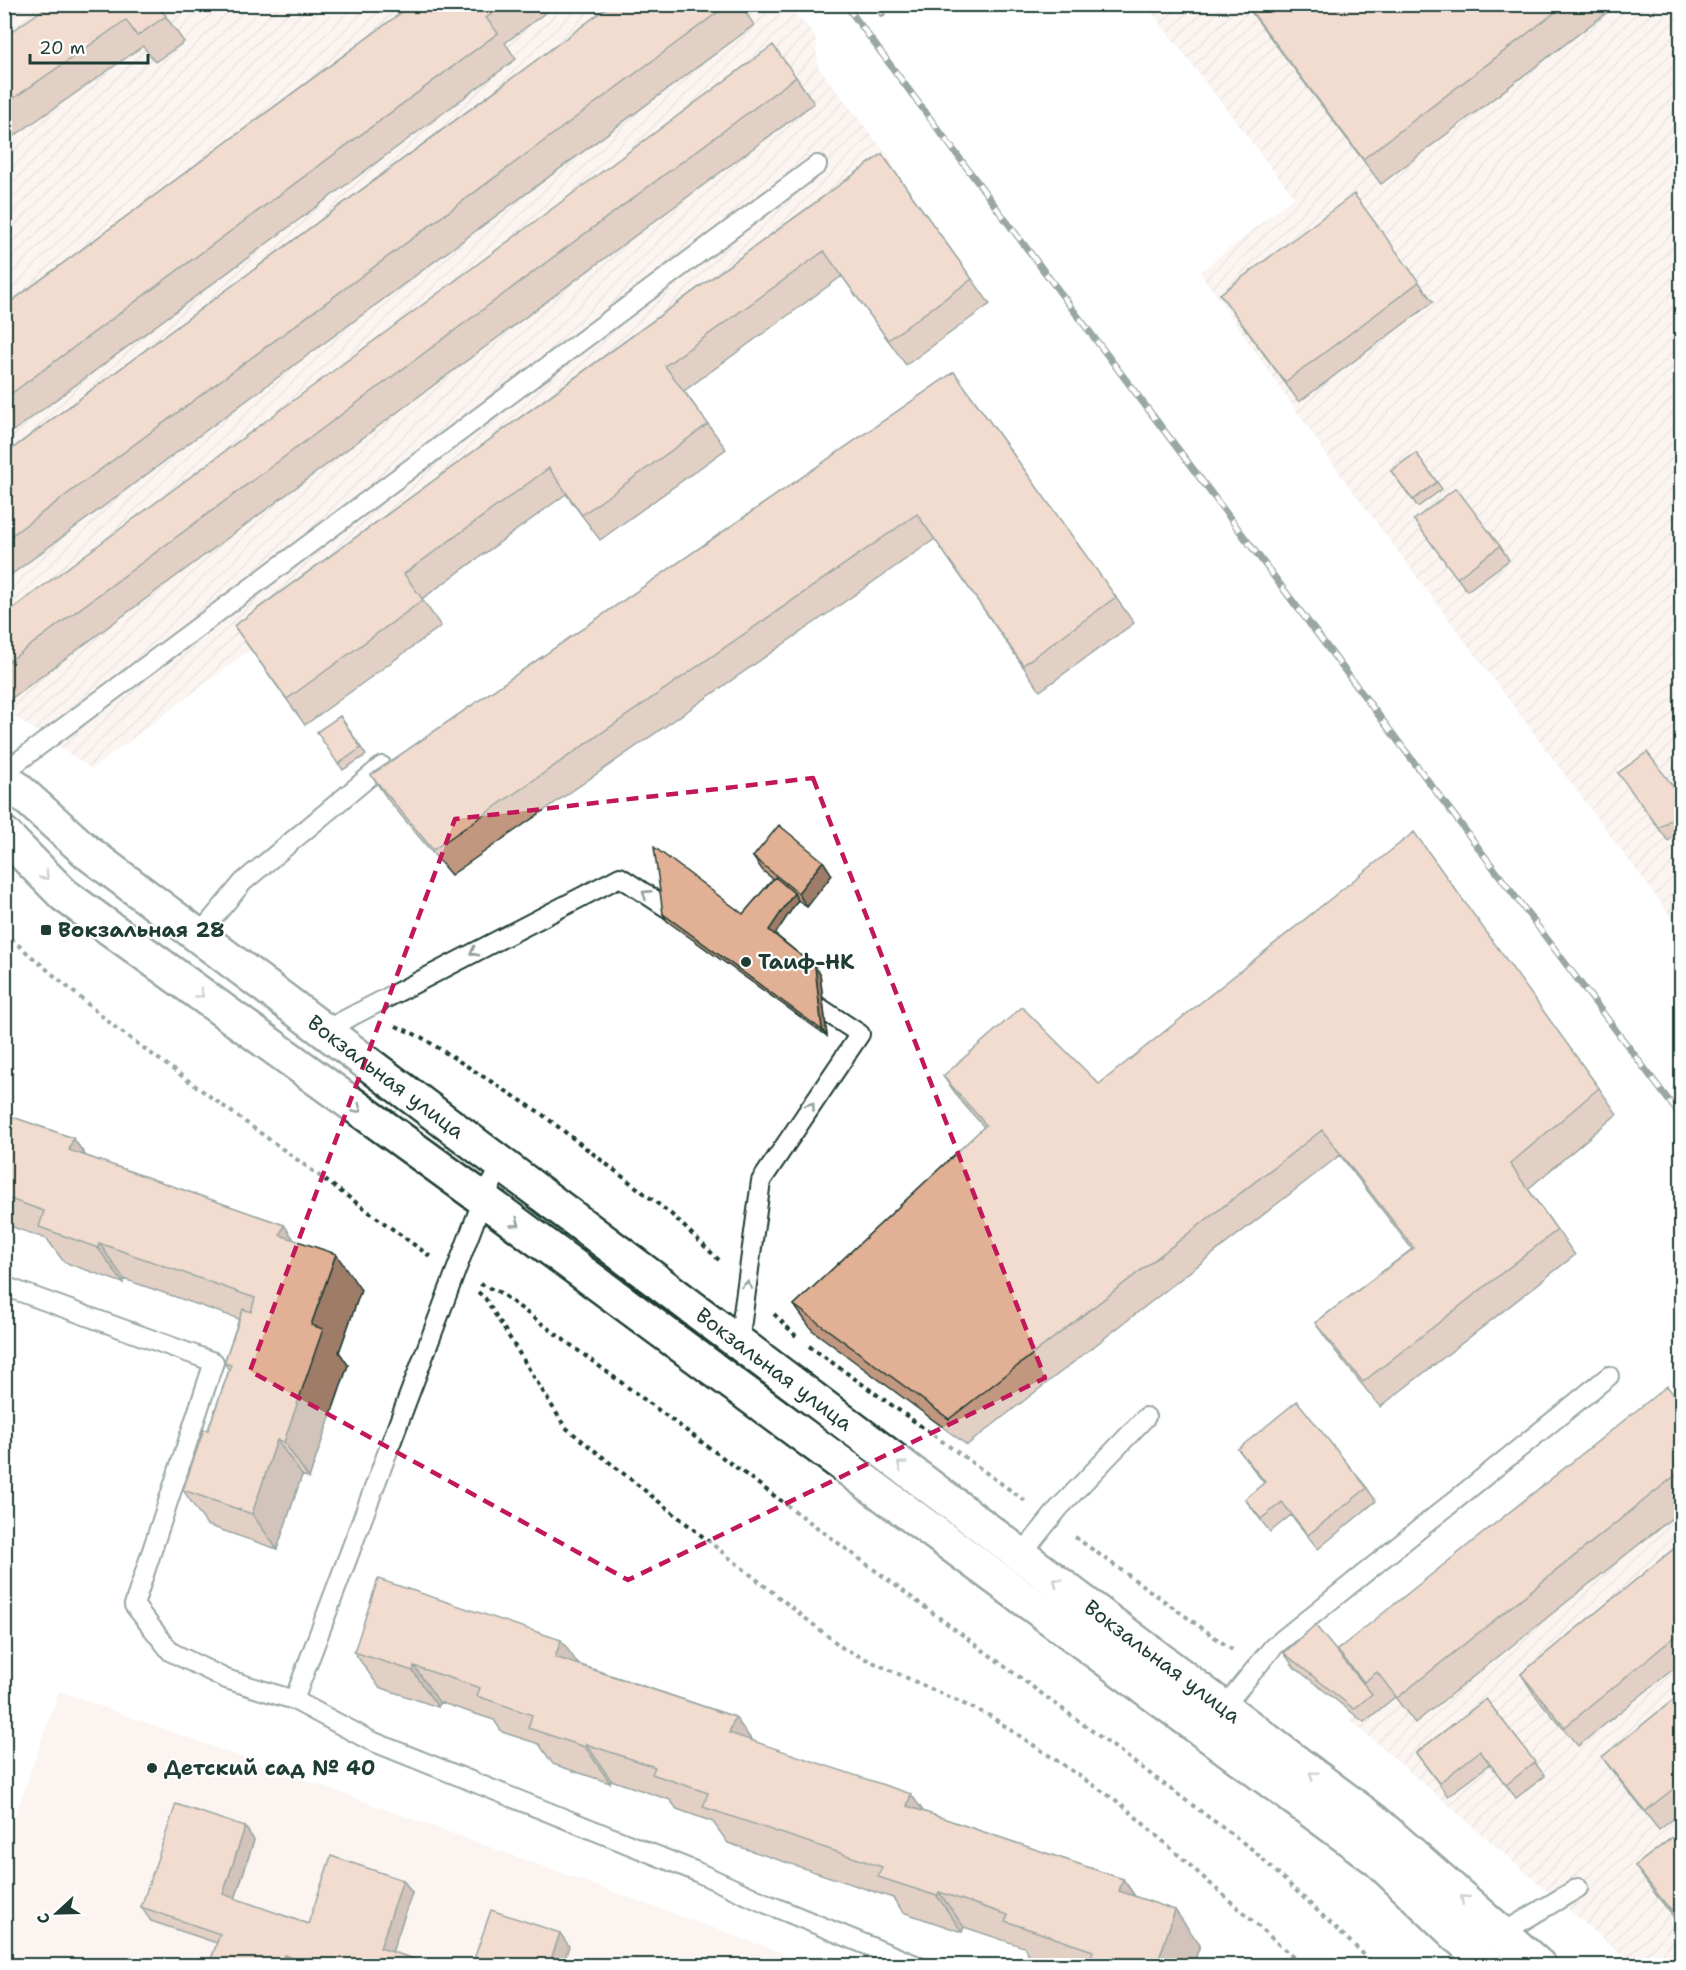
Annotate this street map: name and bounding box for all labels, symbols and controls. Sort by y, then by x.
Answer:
scale bar [30,27,148,65]
text: 20 m [39,36,85,60]
one-way arrow [38,869,49,880]
one-way arrow [642,891,653,902]
place label: Вокзальная 28 [58,916,225,944]
marker: Вокзальная 28 [39,923,53,937]
one-way arrow [470,944,481,956]
place label: Таиф-НК [758,948,855,976]
marker: Таиф-НК [739,955,753,969]
one-way arrow [194,987,205,998]
street label: Вокзальная улица [302,1009,470,1145]
one-way arrow [352,1101,363,1112]
one-way arrow [804,1102,815,1113]
one-way arrow [509,1216,520,1227]
one-way arrow [740,1280,752,1290]
street label: Вокзальная улица [690,1301,858,1438]
one-way arrow [897,1461,908,1472]
one-way arrow [1052,1578,1063,1589]
street label: Вокзальная улица [1078,1593,1247,1730]
place label: Детский сад № 40 [164,1754,375,1782]
marker: Детский сад № 40 [145,1761,159,1775]
one-way arrow [1309,1772,1320,1783]
north arrow [27,1883,87,1943]
one-way arrow [1460,1895,1471,1906]
text: С [32,1910,55,1927]

